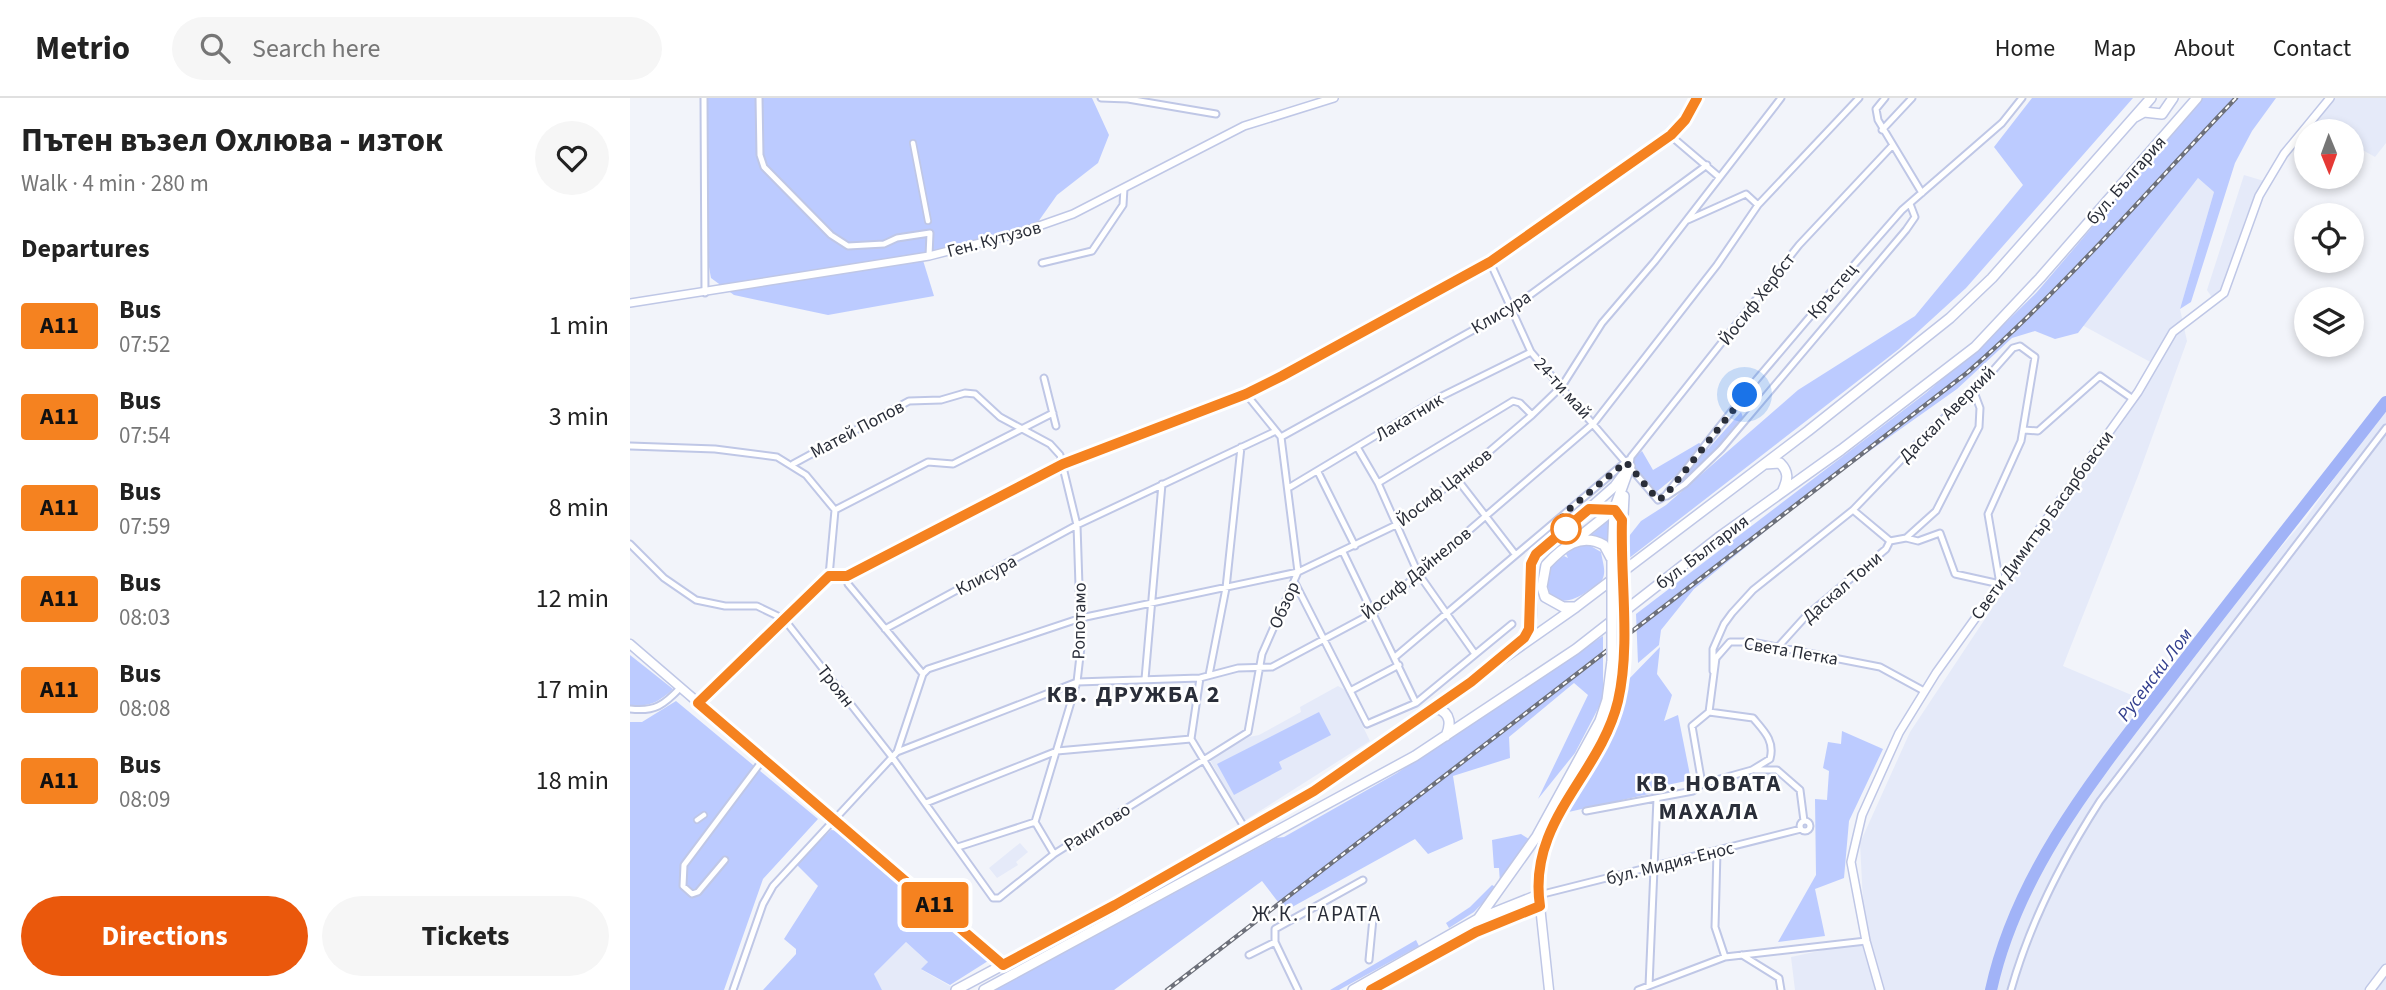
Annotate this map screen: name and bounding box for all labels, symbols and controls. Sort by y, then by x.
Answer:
search box [172,17,662,80]
text: Metrio [35,25,130,72]
icon: search [196,29,234,67]
text: Search here [252,30,380,67]
text: Home [1995,31,2055,66]
text: Map [2093,31,2136,66]
text: About [2174,31,2235,66]
text: Contact [2273,31,2351,66]
text: Пътен възел Охлюва - изток [21,117,443,164]
north arrow [2294,119,2364,189]
map controls [2294,119,2364,357]
button: heart [535,121,609,195]
street label: бул. България [2081,130,2172,230]
text: Walk · 4 min · 280 m [21,167,209,200]
button: locate [2294,203,2364,273]
street label: Ген. Кутузов [944,215,1044,264]
text: Departures [21,230,149,267]
street label: Йосиф Хербст [1713,248,1801,351]
street label: Кръстец [1802,258,1863,325]
street label: Клисура [1467,285,1536,340]
button: layers [2294,287,2364,357]
text: Bus [119,291,161,328]
text: 1 min [549,307,609,344]
text: А11 [40,308,79,343]
text: 07:52 [119,328,170,361]
street label: 24-ти май [1528,352,1597,425]
street label: Даскал Аверкий [1894,361,2001,468]
your location [1727,377,1762,412]
text: Bus [119,382,161,419]
street label: Лакатник [1370,387,1448,448]
street label: Матей Попов [806,394,909,465]
text: 3 min [549,398,609,435]
text: А11 [40,399,79,434]
text: 07:54 [119,419,170,452]
street label: Свети Димитър Басарбовски [1965,426,2120,625]
street label: Йосиф Цанков [1391,442,1497,533]
text: Bus [119,473,161,510]
text: 8 min [549,489,609,526]
text: А11 [40,490,79,525]
street label: бул. България [1651,509,1754,596]
text: 07:59 [119,510,170,543]
unlabelled marker [1551,514,1581,544]
street label: Йосиф Дайнелов [1356,521,1477,626]
street label: Даскал Тони [1797,546,1888,629]
street label: Клисура [951,549,1021,602]
text: Bus [119,564,161,601]
street label: Обзор [1263,578,1306,633]
text: 12 min [536,580,609,617]
text: А11 [40,581,79,616]
street label: Ропотамо [1066,582,1093,660]
text: 08:03 [119,601,170,634]
water label: Русенски Лом [2111,622,2199,727]
street label: Света Петка [1742,631,1840,672]
text: Bus [119,655,161,692]
street label: Троян [811,660,860,713]
text: 17 min [536,671,609,708]
text: А11 [40,672,79,707]
district label: КВ. ДРУЖБА 2 [1047,677,1221,712]
text: 08:08 [119,692,170,725]
text: Bus [119,746,161,783]
text: 18 min [536,762,609,799]
text: А11 [40,763,79,798]
district label: КВ. НОВАТА МАХАЛА [1636,766,1782,829]
text: 08:09 [119,783,170,816]
street label: Ракитово [1059,797,1135,858]
street label: бул. Мидия-Енос [1604,836,1737,891]
line badge: А11 [895,882,975,928]
text: А11 [915,887,955,922]
button: Directions [21,896,308,976]
button: Tickets [322,896,609,976]
district label: Ж.К. ГАРАТА [1252,899,1382,929]

